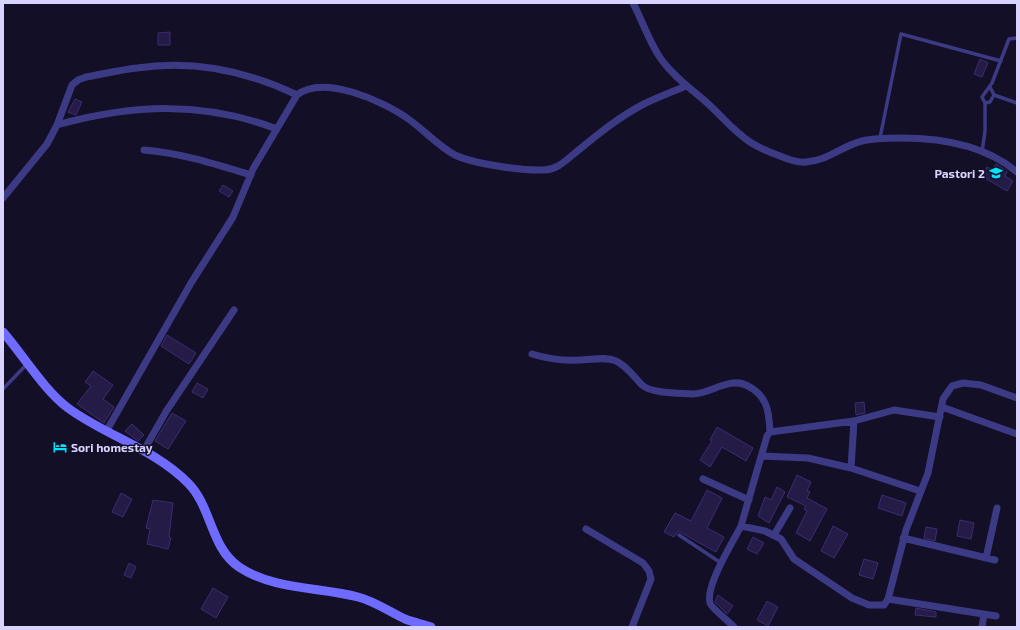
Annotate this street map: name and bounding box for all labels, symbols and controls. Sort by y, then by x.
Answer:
school or university icon: Pastori 2 [988,165,1004,181]
place label: Pastori 2 [934,166,985,180]
hotel icon: Sori homestay [52,439,68,455]
place label: Sori homestay [71,440,153,455]

